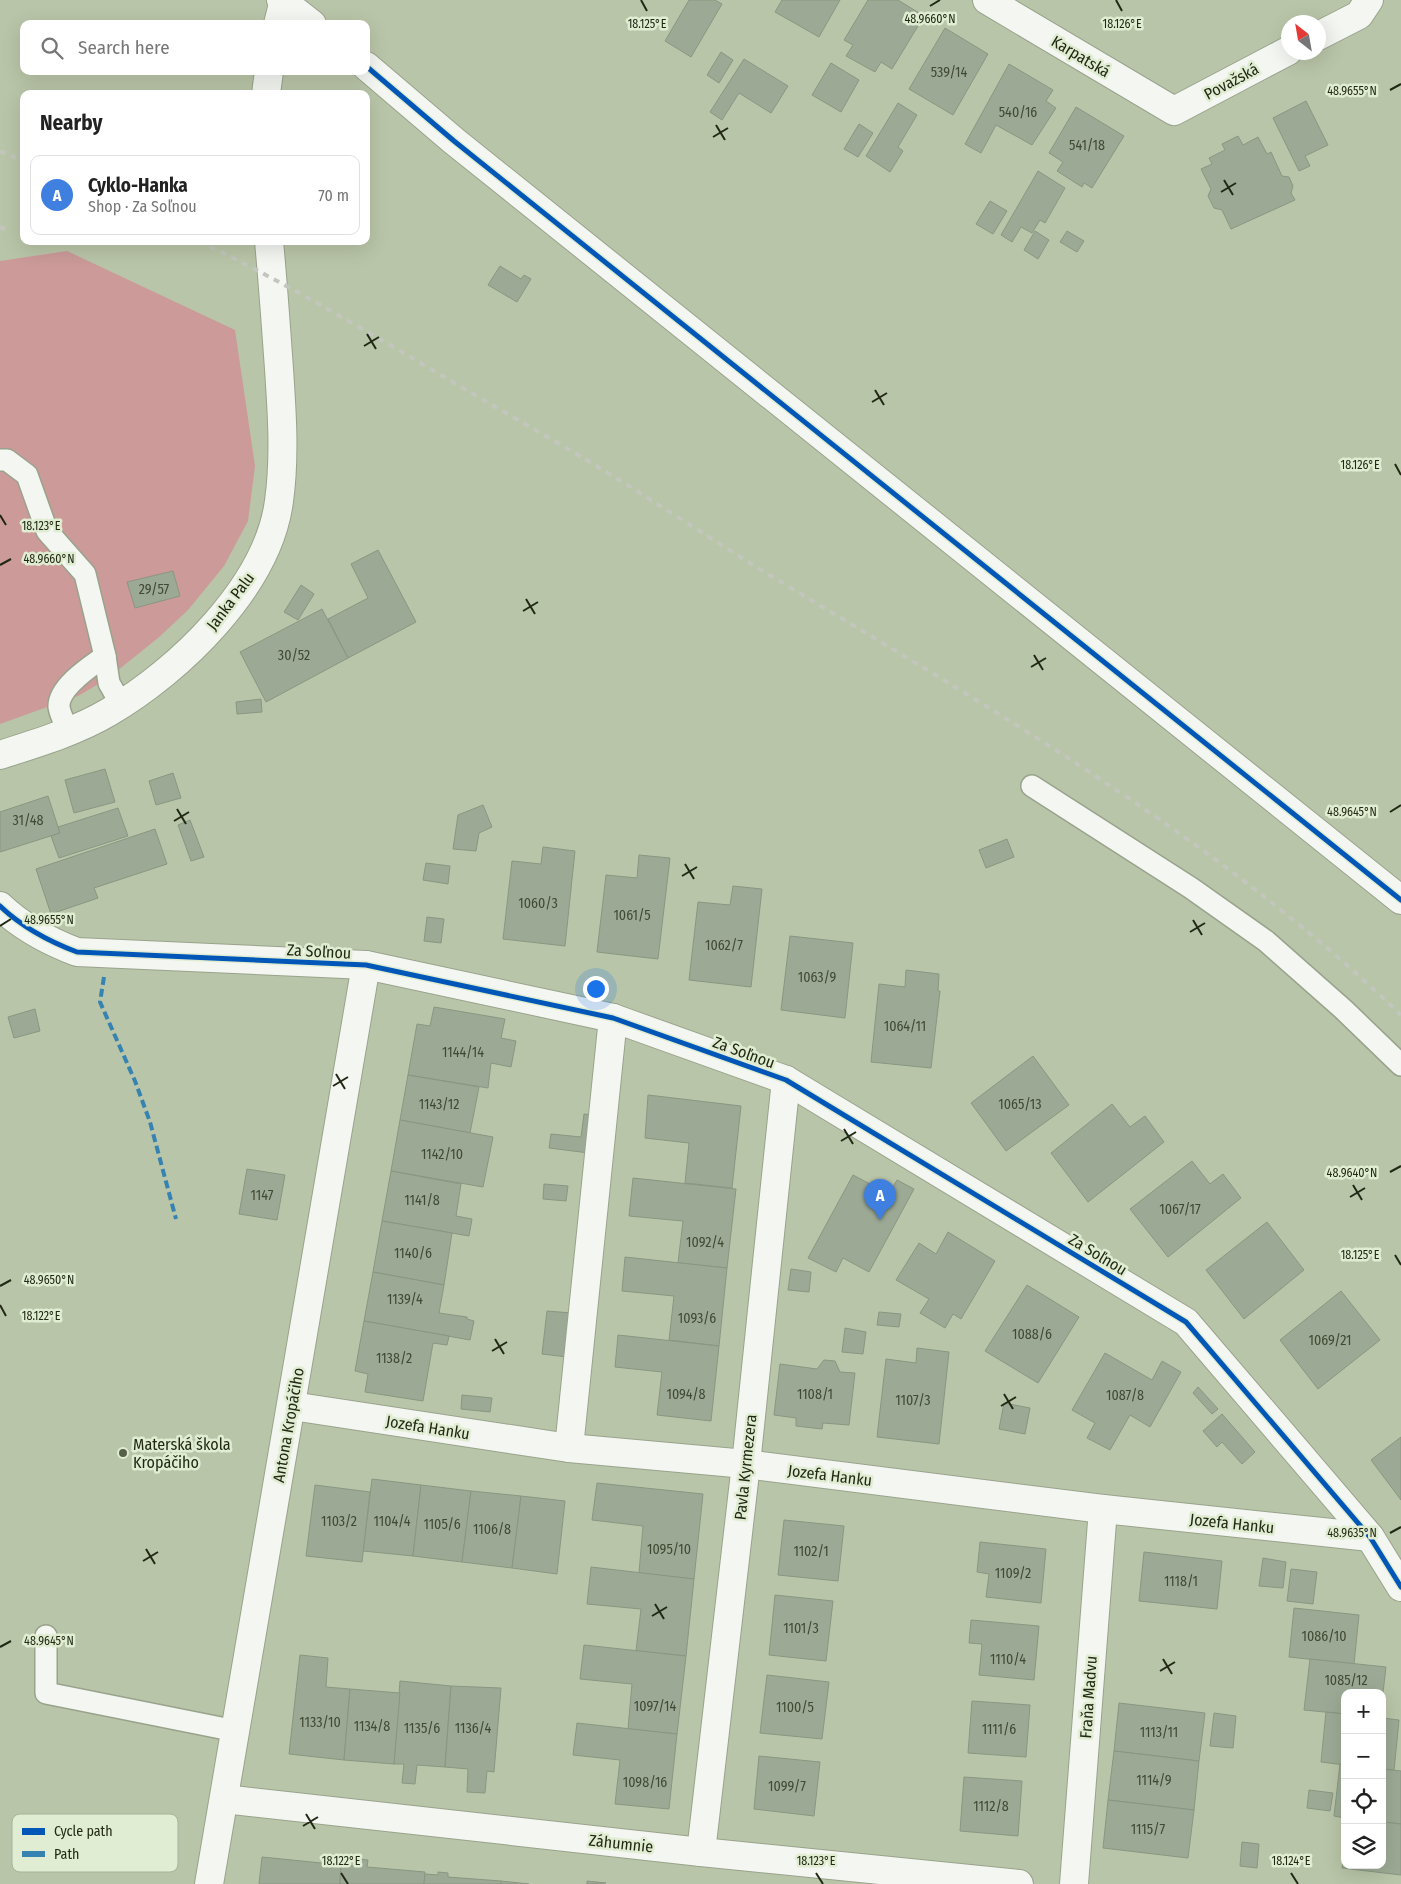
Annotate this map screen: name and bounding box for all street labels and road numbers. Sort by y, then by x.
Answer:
street label: Karpatská [1048,32,1114,81]
street label: Považská [1201,59,1262,104]
street label: Janka Palu [203,569,258,634]
street label: Za Soľnou [286,940,352,963]
street label: Za Soľnou [710,1033,777,1072]
street label: Za Soľnou [1065,1230,1130,1279]
street label: Antona Kropáčiho [269,1366,308,1484]
street label: Jozefa Hanku [385,1411,471,1443]
street label: Pavla Kyrmezera [730,1413,761,1521]
street label: Jozefa Hanku [787,1461,873,1490]
street label: Jozefa Hanku [1189,1510,1275,1537]
street label: Fraňa Madvu [1076,1655,1101,1739]
street label: Záhumnie [588,1831,654,1856]

